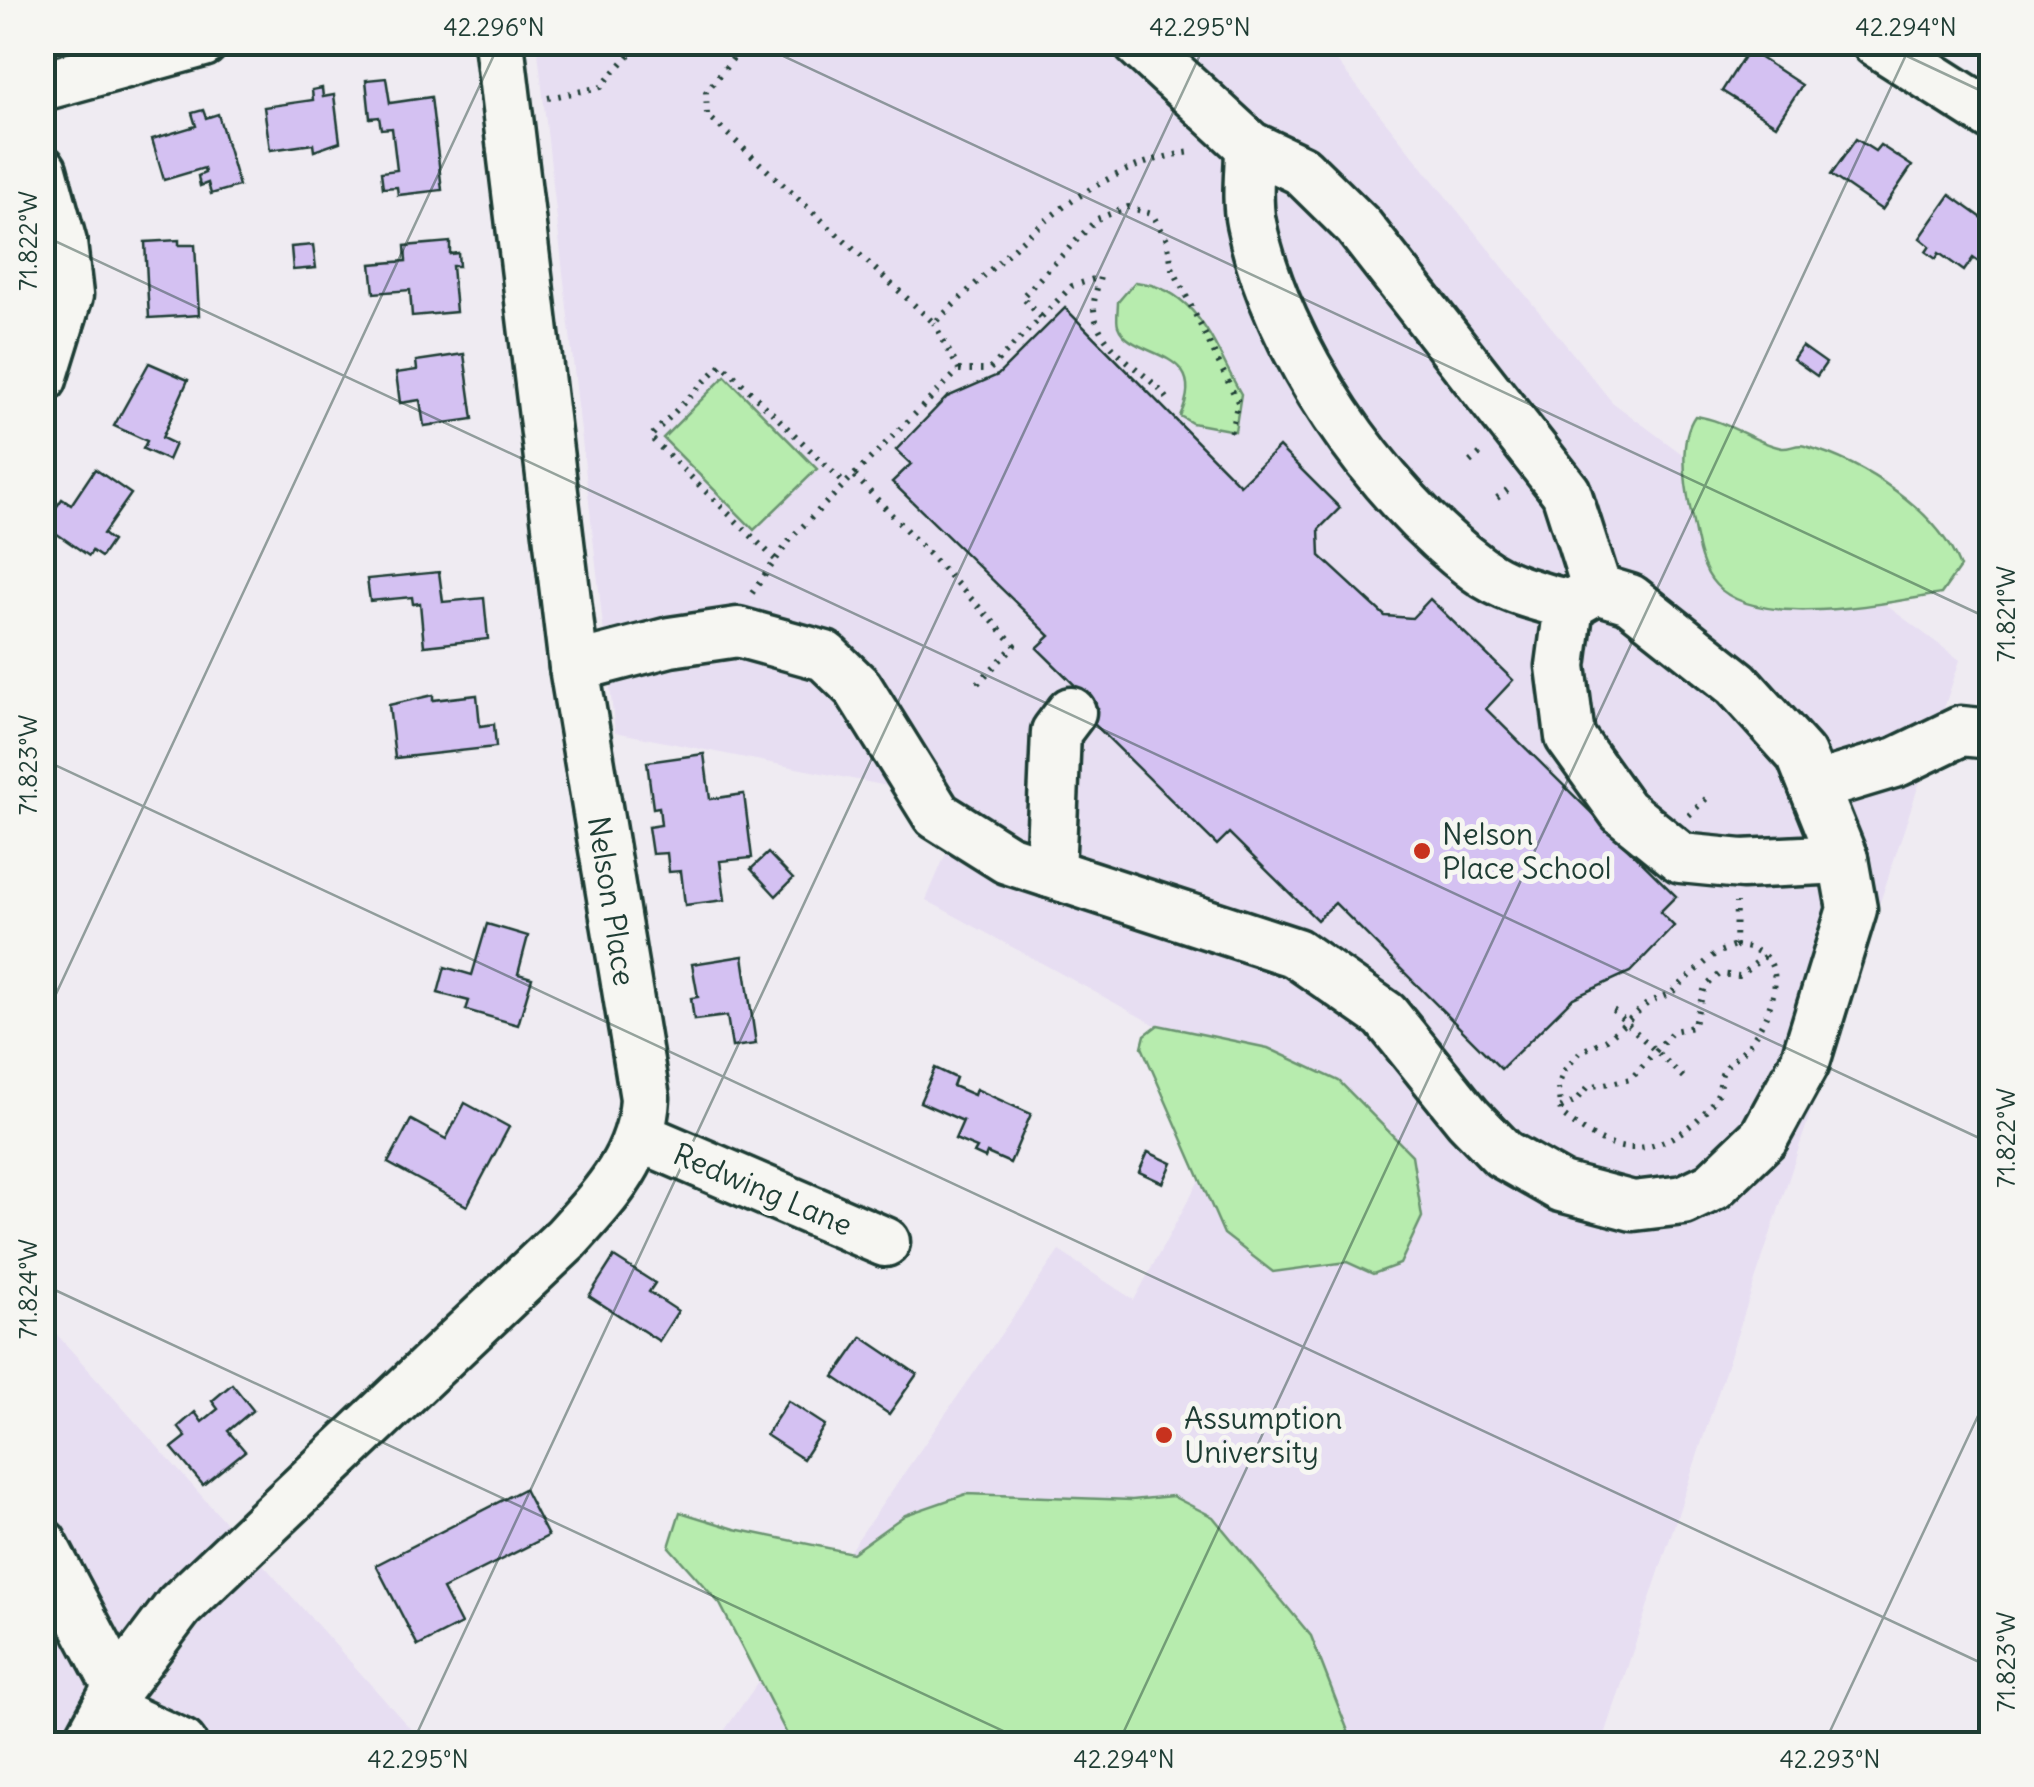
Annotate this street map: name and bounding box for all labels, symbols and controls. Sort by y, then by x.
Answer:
text: 42.296°N [443,11,545,43]
text: 42.295°N [1149,11,1251,43]
text: 42.294°N [1855,11,1957,43]
text: 71.822°W [12,191,44,291]
text: 71.821°W [1990,566,2022,662]
text: 71.823°W [12,715,44,815]
street label: Nelson Place [580,814,644,988]
place label: Nelson Place School [1442,815,1611,887]
marker: Nelson Place School [1411,840,1433,862]
text: 71.822°W [1990,1088,2022,1188]
street label: Redwing Lane [668,1134,858,1244]
text: 71.824°W [12,1239,44,1339]
place label: Assumption University [1184,1399,1342,1471]
marker: Assumption University [1153,1424,1175,1446]
text: 71.823°W [1990,1612,2022,1712]
text: 42.295°N [367,1743,469,1775]
text: 42.294°N [1073,1743,1175,1775]
text: 42.293°N [1779,1743,1881,1775]

